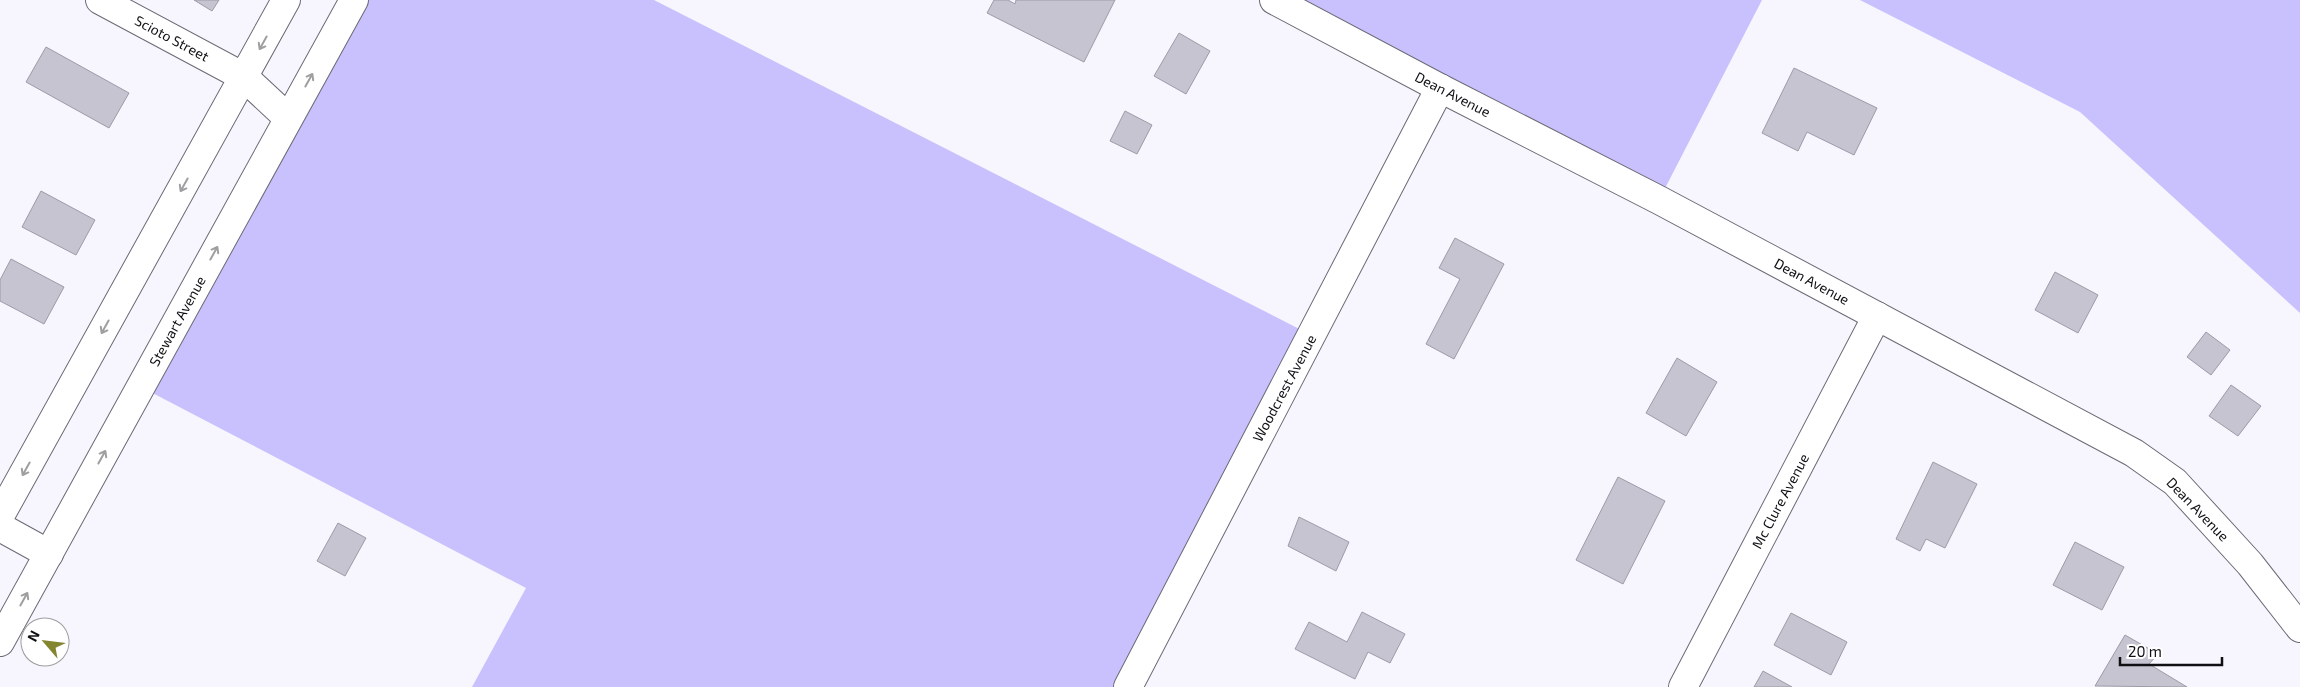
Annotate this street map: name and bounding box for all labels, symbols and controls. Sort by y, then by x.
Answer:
street label: Scioto Street [132,11,212,65]
one-way arrow [258,35,268,50]
street label: Dean Avenue [1412,68,1494,120]
one-way arrow [305,74,315,88]
one-way arrow [179,177,189,192]
one-way arrow [210,246,219,261]
street label: Dean Avenue [1772,254,1852,308]
street label: Stewart Avenue [145,273,209,369]
one-way arrow [100,319,110,334]
street label: Woodcrest Avenue [1249,332,1319,444]
one-way arrow [97,449,107,464]
street label: Mc Clure Avenue [1748,451,1812,551]
one-way arrow [21,461,31,476]
street label: Dean Avenue [2163,473,2233,545]
one-way arrow [19,592,29,607]
north arrow [20,617,70,667]
text: N [23,627,43,644]
scale bar [2120,634,2222,666]
text: 20 m [2128,642,2162,660]

